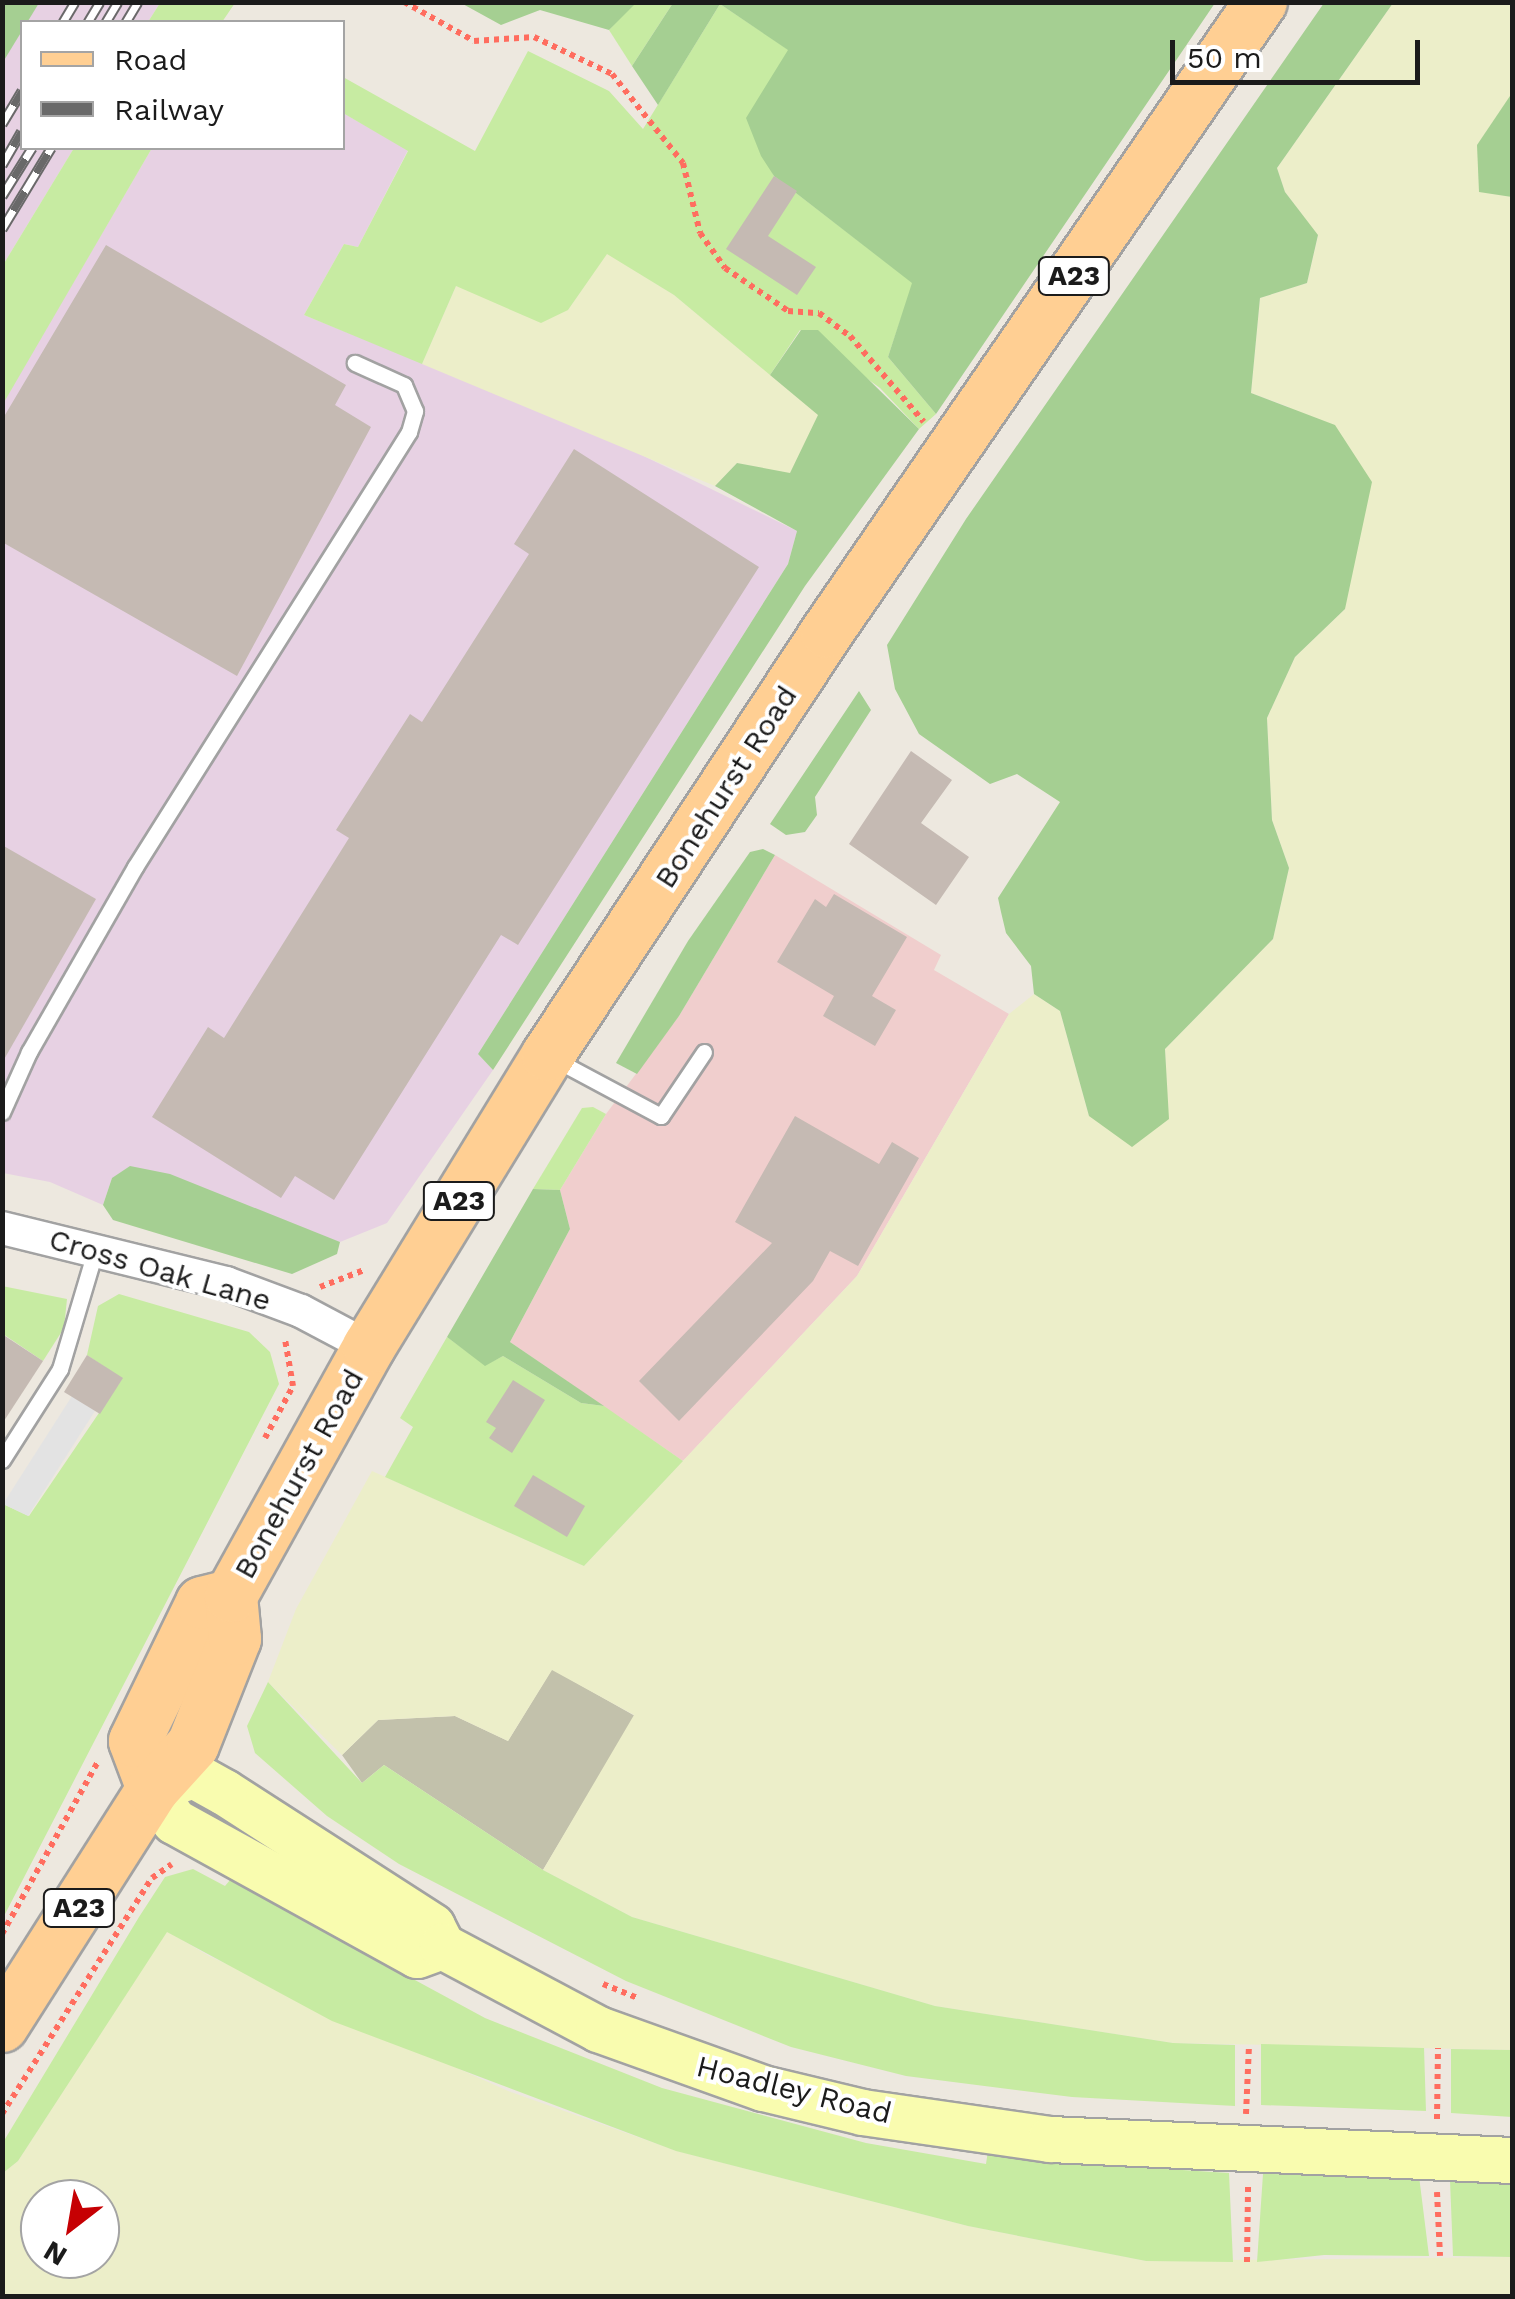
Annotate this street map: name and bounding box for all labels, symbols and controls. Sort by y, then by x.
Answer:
legend [20,20,345,150]
scale bar [1175,20,1425,82]
text: 50 m [1187,40,1262,75]
text: Road [114,42,187,77]
text: Railway [114,92,224,127]
road number: A23 [1036,253,1112,299]
street label: Bonehurst Road [647,679,805,895]
road number: A23 [422,1178,496,1224]
street label: Cross Oak Lane [45,1221,275,1319]
street label: Bonehurst Road [227,1363,371,1585]
road number: A23 [42,1885,116,1931]
street label: Hoadley Road [692,2048,896,2132]
north arrow [20,2179,120,2279]
text: N [38,2234,73,2273]

